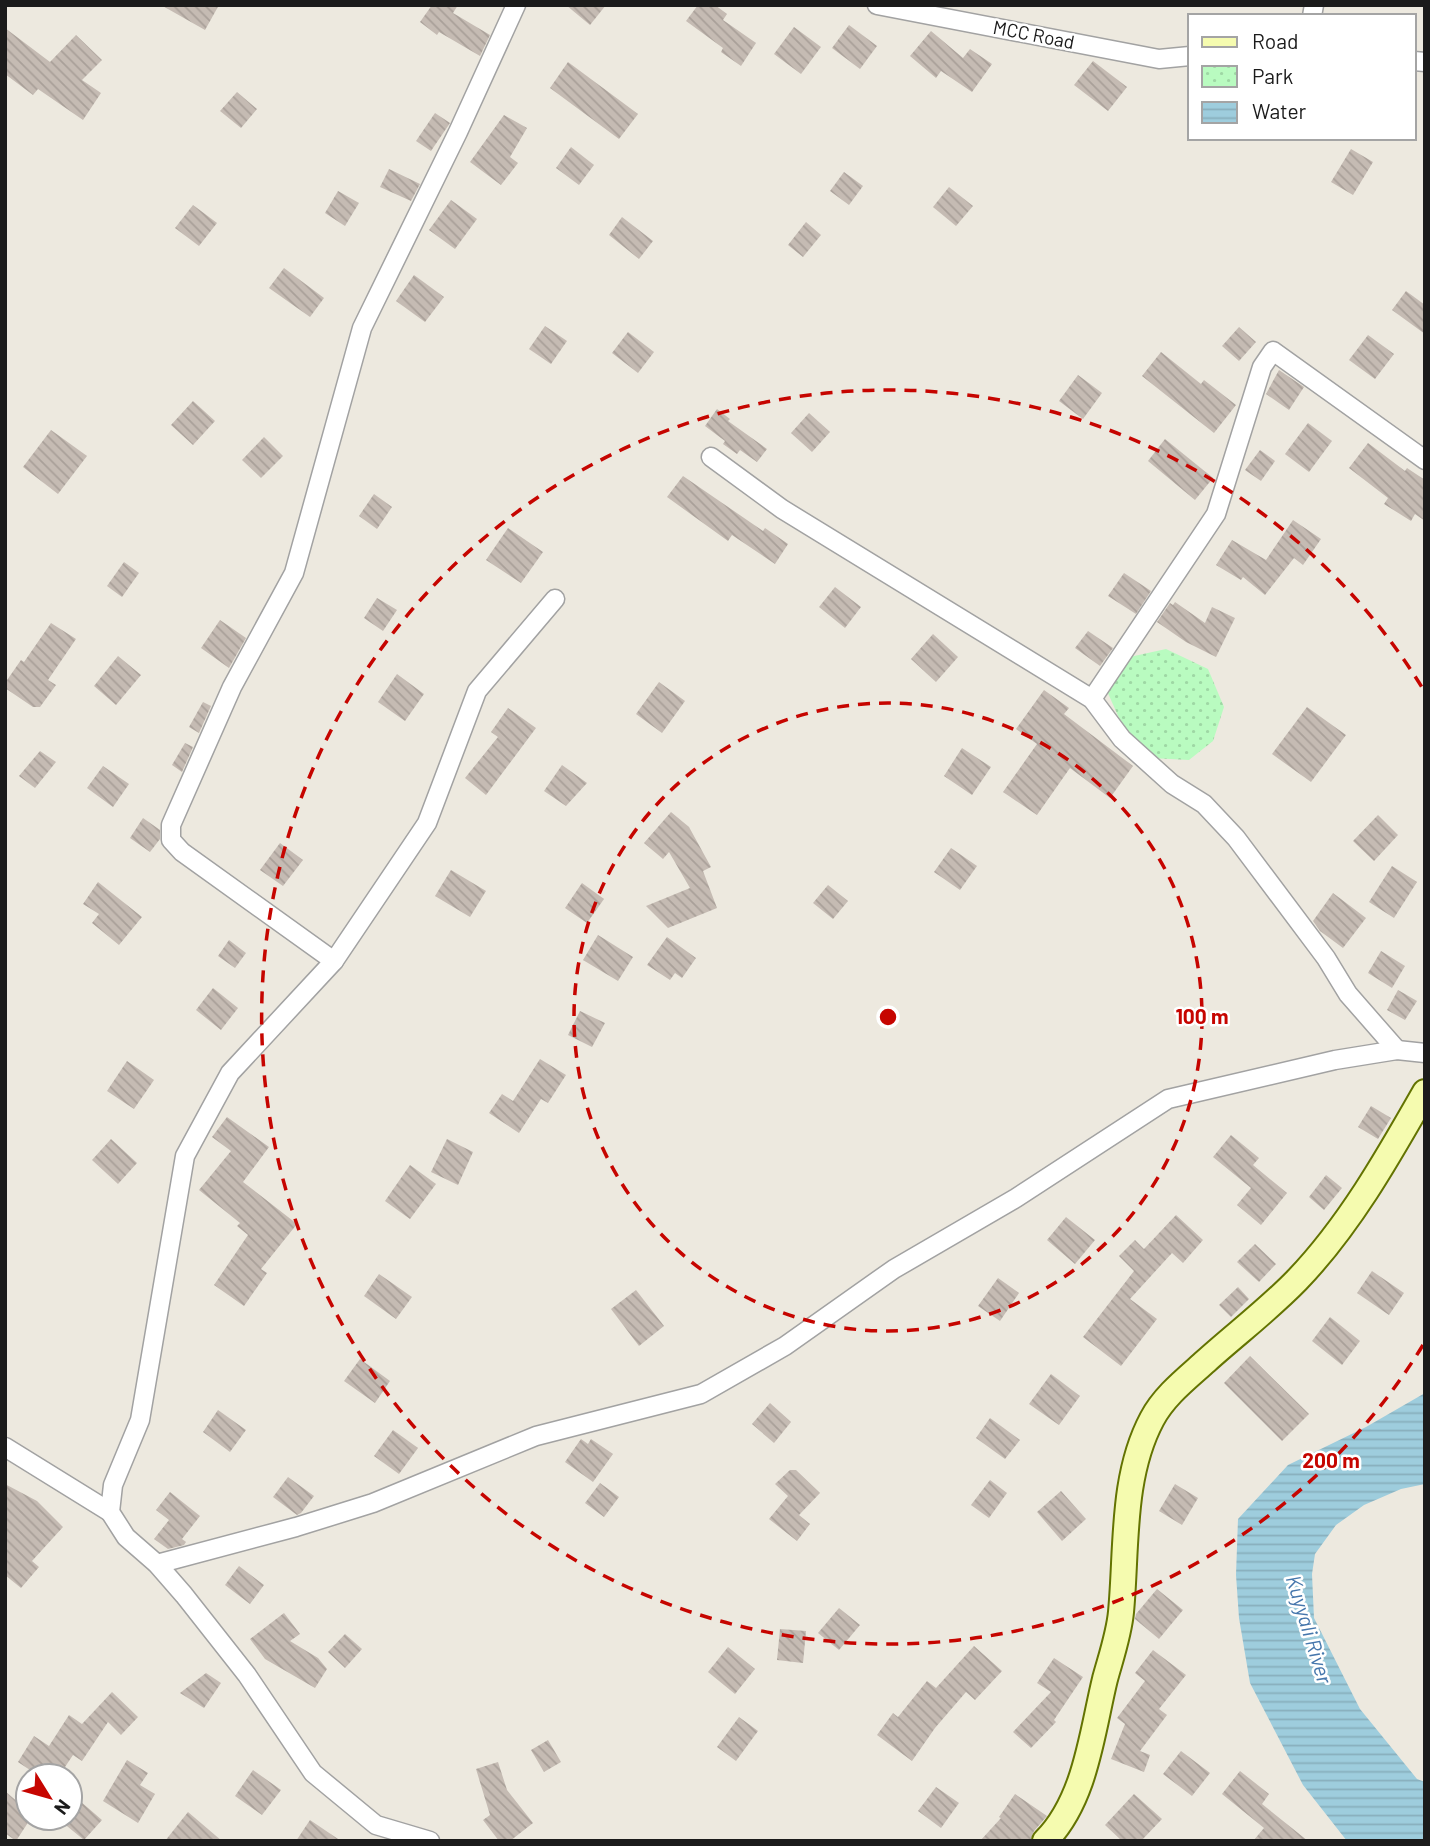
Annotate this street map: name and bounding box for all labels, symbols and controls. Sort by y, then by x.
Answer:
legend [1188,14,1416,140]
street label: MCC Road [991,15,1077,53]
text: Road [1252,28,1298,53]
text: Park [1252,63,1293,88]
text: Water [1252,98,1307,123]
text: 100 m [1175,1003,1229,1028]
centre of rings [876,1005,900,1029]
text: 200 m [1302,1447,1360,1472]
water label: Kuyyali River [1282,1572,1338,1687]
north arrow [14,1762,84,1832]
text: N [50,1796,76,1820]

